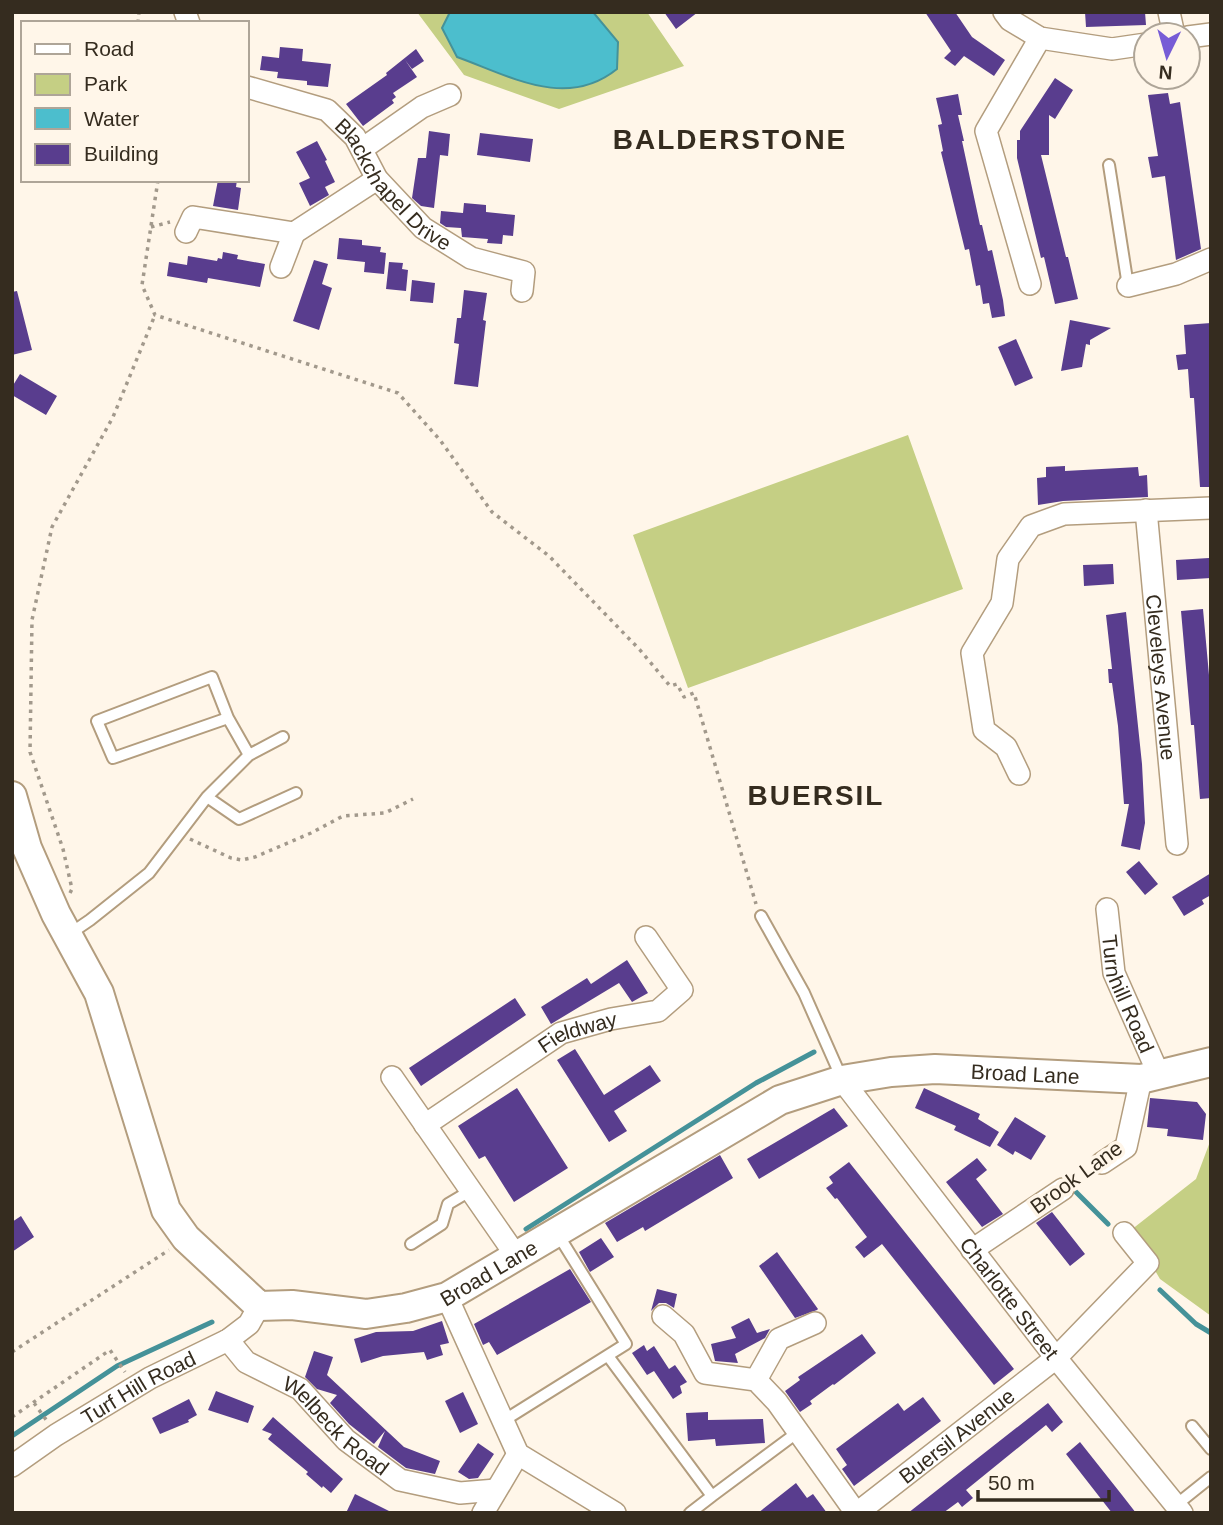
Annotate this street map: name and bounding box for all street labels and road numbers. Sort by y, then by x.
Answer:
street label: Blackchapel Drive [331,113,456,254]
street label: Cleveleys Avenue [1142,593,1181,761]
street label: Turnhill Road [1098,933,1159,1056]
street label: Fieldway [533,1007,619,1057]
street label: Broad Lane [970,1059,1080,1087]
street label: Brook Lane [1026,1136,1126,1218]
street label: Charlotte Street [956,1233,1064,1363]
street label: Broad Lane [436,1235,541,1310]
street label: Turf Hill Road [77,1346,199,1429]
street label: Welbeck Road [280,1371,394,1479]
street label: Buersil Avenue [894,1384,1019,1488]

